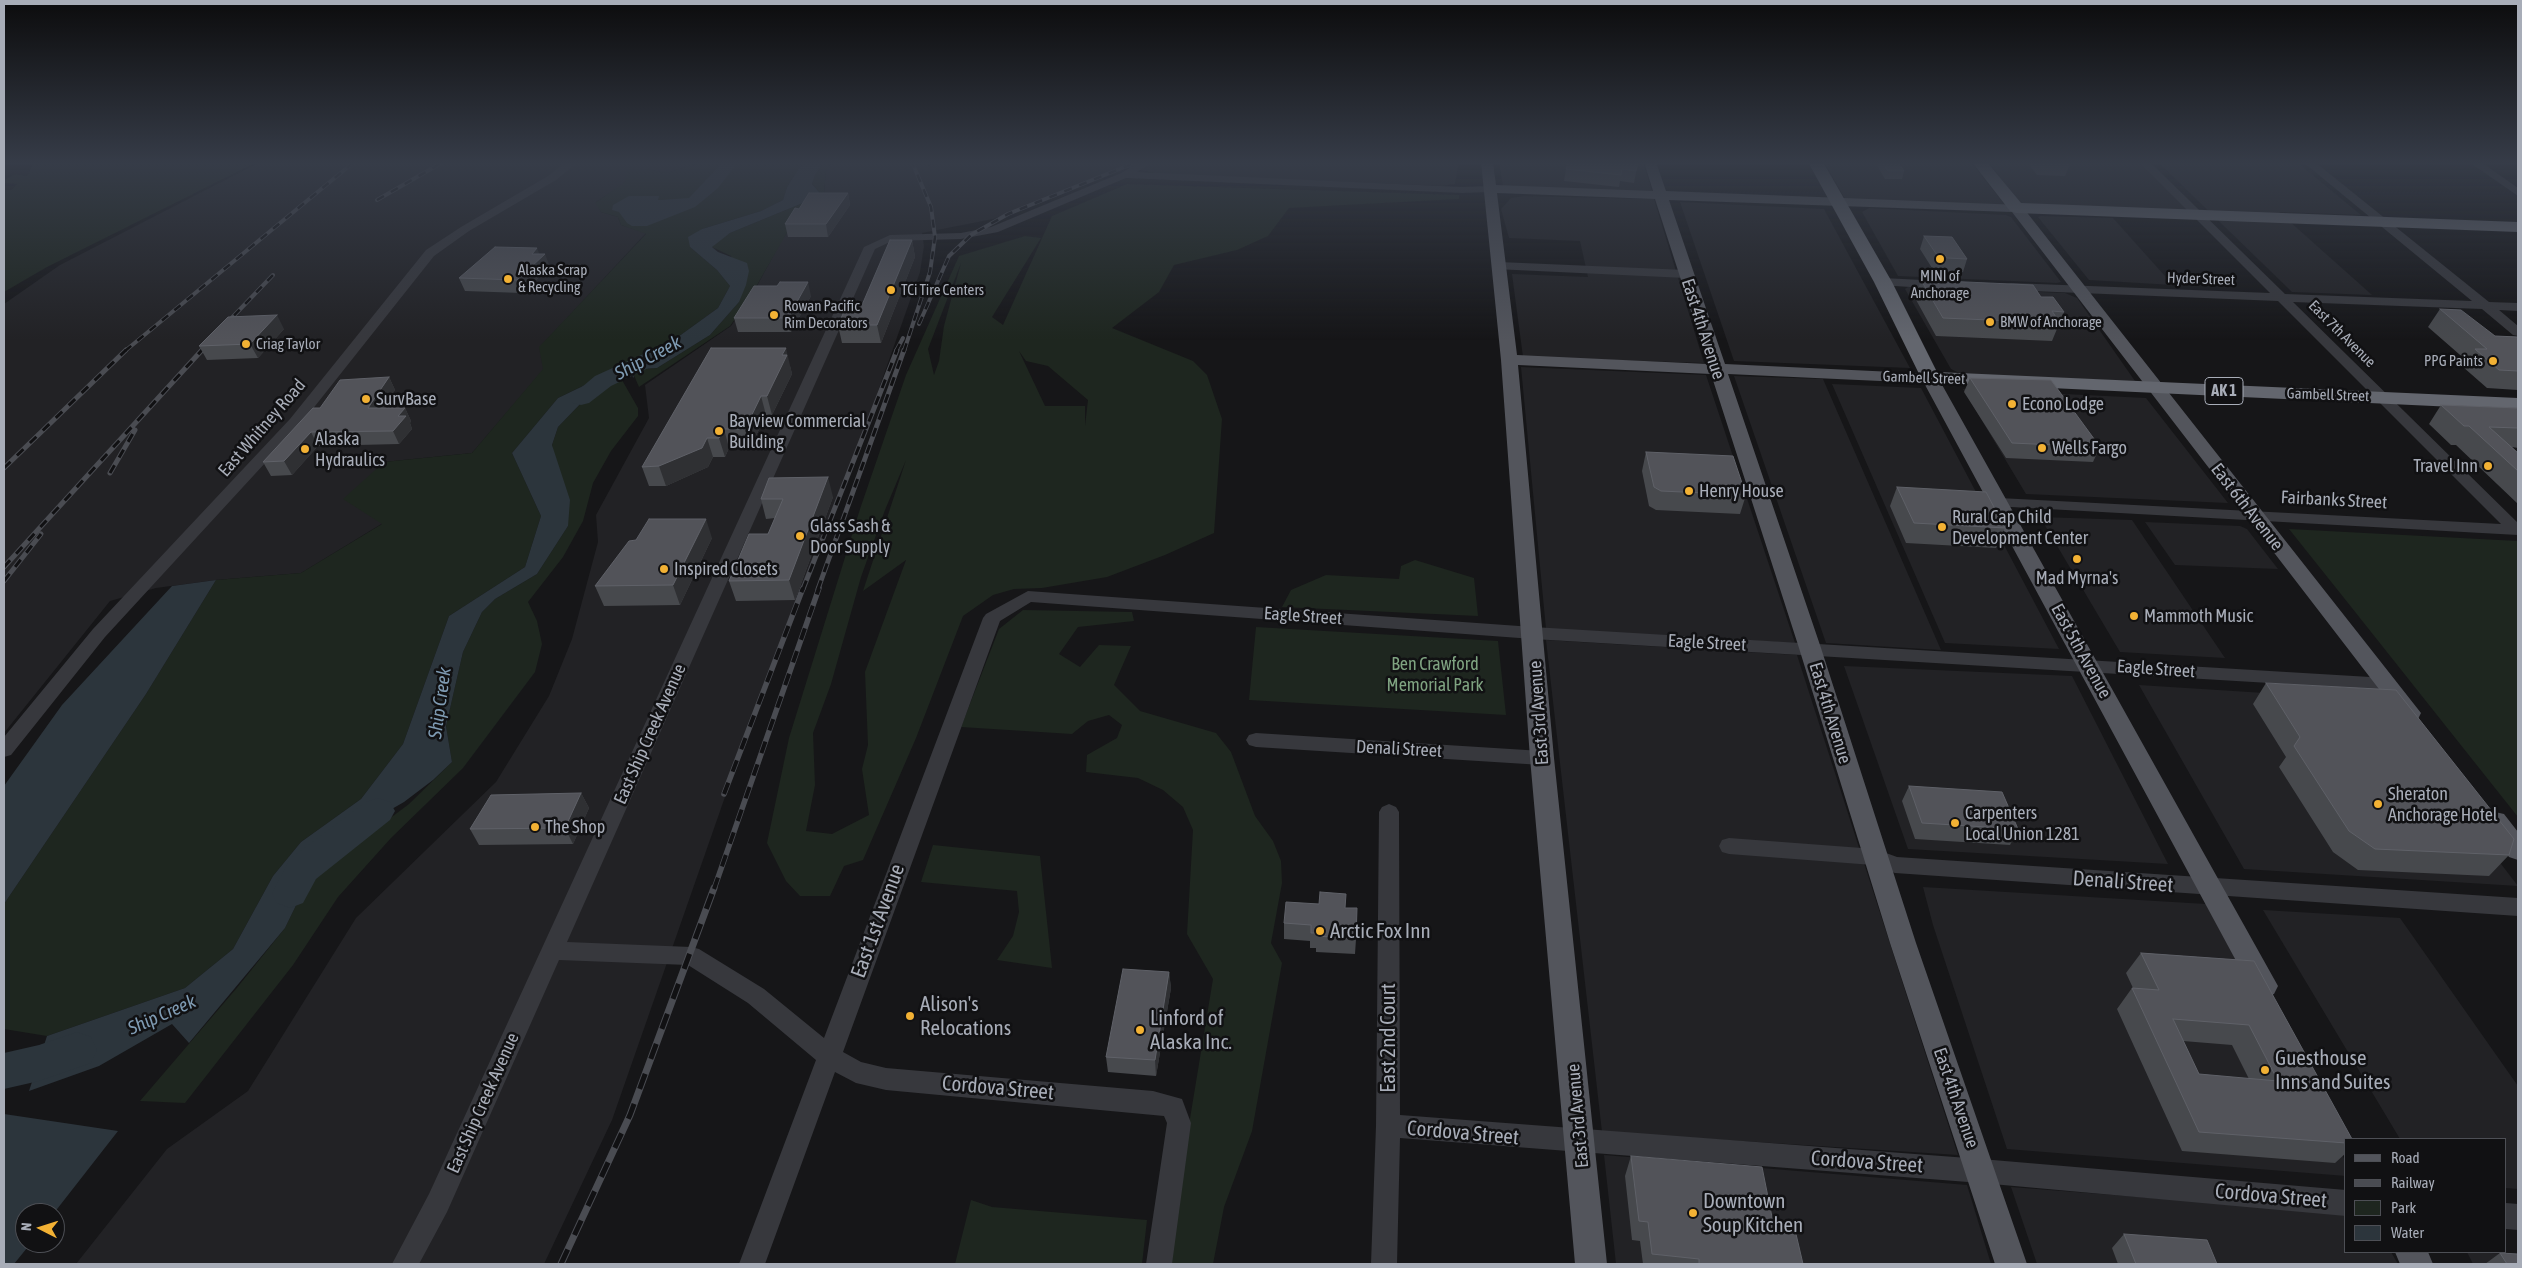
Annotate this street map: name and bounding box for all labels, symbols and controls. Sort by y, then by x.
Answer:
marker: MINI of Anchorage [1934,253,1946,265]
place label: Alaska Scrap & Recycling [518,261,587,296]
place label: MINI of Anchorage [1911,267,1969,302]
street label: Hyder Street [2167,269,2235,289]
marker: Alaska Scrap & Recycling [502,273,514,285]
street label: East 4th Avenue [1677,276,1729,382]
place label: TCi Tire Centers [901,281,984,299]
marker: TCi Tire Centers [885,284,897,296]
place label: Rowan Pacific Rim Decorators [784,297,868,332]
street label: East 7th Avenue [2305,297,2379,371]
marker: Rowan Pacific Rim Decorators [768,309,780,321]
place label: BMW of Anchorage [2000,313,2102,331]
marker: BMW of Anchorage [1984,316,1996,328]
water label: Ship Creek [611,331,685,385]
place label: Criag Taylor [256,335,320,353]
marker: Criag Taylor [240,338,252,350]
place label: PPG Paints [2424,352,2483,370]
marker: PPG Paints [2487,355,2499,367]
street label: Gambell Street [1882,368,1966,388]
street label: East Whitney Road [214,375,310,481]
road number: AK 1 [2205,378,2243,404]
street label: Gambell Street [2286,385,2370,405]
place label: SurvBase [376,388,436,410]
marker: SurvBase [360,393,372,405]
place label: Econo Lodge [2022,393,2104,415]
marker: Econo Lodge [2006,398,2018,410]
place label: Bayview Commercial Building [729,410,866,452]
marker: Bayview Commercial Building [713,425,725,437]
place label: Alaska Hydraulics [315,428,385,470]
place label: Wells Fargo [2052,437,2127,459]
marker: Wells Fargo [2036,442,2048,454]
marker: Alaska Hydraulics [299,443,311,455]
place label: Travel Inn [2413,455,2478,477]
street label: East 6th Avenue [2206,459,2288,555]
marker: Travel Inn [2482,460,2494,472]
place label: Henry House [1699,480,1784,502]
marker: Henry House [1683,485,1695,497]
street label: Fairbanks Street [2280,486,2388,514]
place label: Rural Cap Child Development Center [1952,506,2088,548]
place label: Glass Sash & Door Supply [810,515,891,558]
marker: Rural Cap Child Development Center [1936,521,1948,533]
marker: Glass Sash & Door Supply [794,530,806,542]
marker: Mad Myrna's [2071,553,2083,565]
place label: Inspired Closets [674,558,778,580]
marker: Inspired Closets [658,563,670,575]
place label: Mad Myrna's [2036,567,2118,589]
street label: East 5th Avenue [2046,600,2116,702]
street label: Eagle Street [1263,602,1343,630]
place label: Mammoth Music [2144,605,2253,627]
marker: Mammoth Music [2128,610,2140,622]
street label: Eagle Street [1667,630,1747,656]
park label: Ben Crawford Memorial Park [1387,653,1483,696]
street label: Eagle Street [2116,655,2196,683]
street label: East Ship Creek Avenue [609,660,691,808]
street label: East 3rd Avenue [1525,660,1553,766]
street label: East 4th Avenue [1804,660,1856,766]
water label: Ship Creek [424,666,456,740]
street label: Denali Street [1355,736,1443,762]
place label: Sheraton Anchorage Hotel [2388,783,2498,826]
marker: Sheraton Anchorage Hotel [2372,798,2384,810]
place label: Carpenters Local Union 1281 [1965,802,2080,844]
place label: The Shop [545,816,605,838]
marker: Carpenters Local Union 1281 [1949,817,1961,829]
marker: The Shop [529,821,541,833]
street label: East 1st Avenue [846,861,910,981]
street label: Denali Street [2072,866,2174,898]
place label: Arctic Fox Inn [1330,918,1431,944]
marker: Arctic Fox Inn [1314,925,1326,937]
street label: East 2nd Court [1375,983,1401,1093]
water label: Ship Creek [124,990,200,1040]
place label: Alison's Relocations [920,991,1011,1041]
place label: Linford of Alaska Inc. [1150,1005,1232,1055]
marker: Alison's Relocations [904,1010,916,1022]
marker: Linford of Alaska Inc. [1134,1024,1146,1036]
street label: East Ship Creek Avenue [442,1029,524,1177]
street label: East 4th Avenue [1929,1045,1983,1151]
place label: Guesthouse Inns and Suites [2275,1045,2390,1095]
street label: East 3rd Avenue [1563,1063,1593,1169]
marker: Guesthouse Inns and Suites [2259,1064,2271,1076]
street label: Cordova Street [941,1071,1055,1105]
street label: Cordova Street [1406,1116,1520,1150]
legend [2344,1138,2507,1253]
street label: Cordova Street [1810,1146,1924,1178]
text: Road [2391,1149,2420,1166]
text: Railway [2391,1174,2435,1191]
street label: Cordova Street [2214,1179,2328,1213]
place label: Downtown Soup Kitchen [1703,1188,1803,1238]
text: Park [2391,1199,2416,1216]
north arrow [15,1203,65,1253]
marker: Downtown Soup Kitchen [1687,1207,1699,1219]
text: N [18,1222,34,1232]
text: Water [2391,1224,2424,1241]

